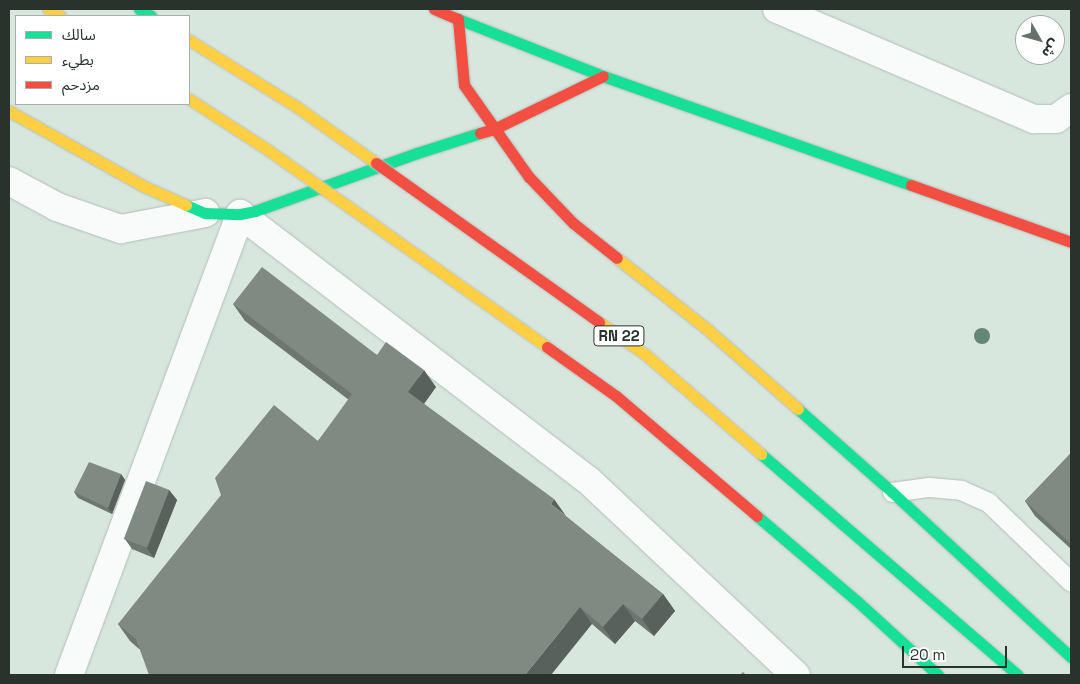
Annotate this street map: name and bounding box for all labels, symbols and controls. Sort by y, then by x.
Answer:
legend [15,15,190,105]
north arrow [1015,15,1065,65]
text: سالك [62,25,96,44]
text: ش [1038,36,1064,62]
text: بطيء [62,50,94,69]
text: مزدحم [62,75,100,94]
road number: RN 22 [593,324,645,348]
scale bar [905,636,1010,668]
text: 20 m [910,645,945,664]

